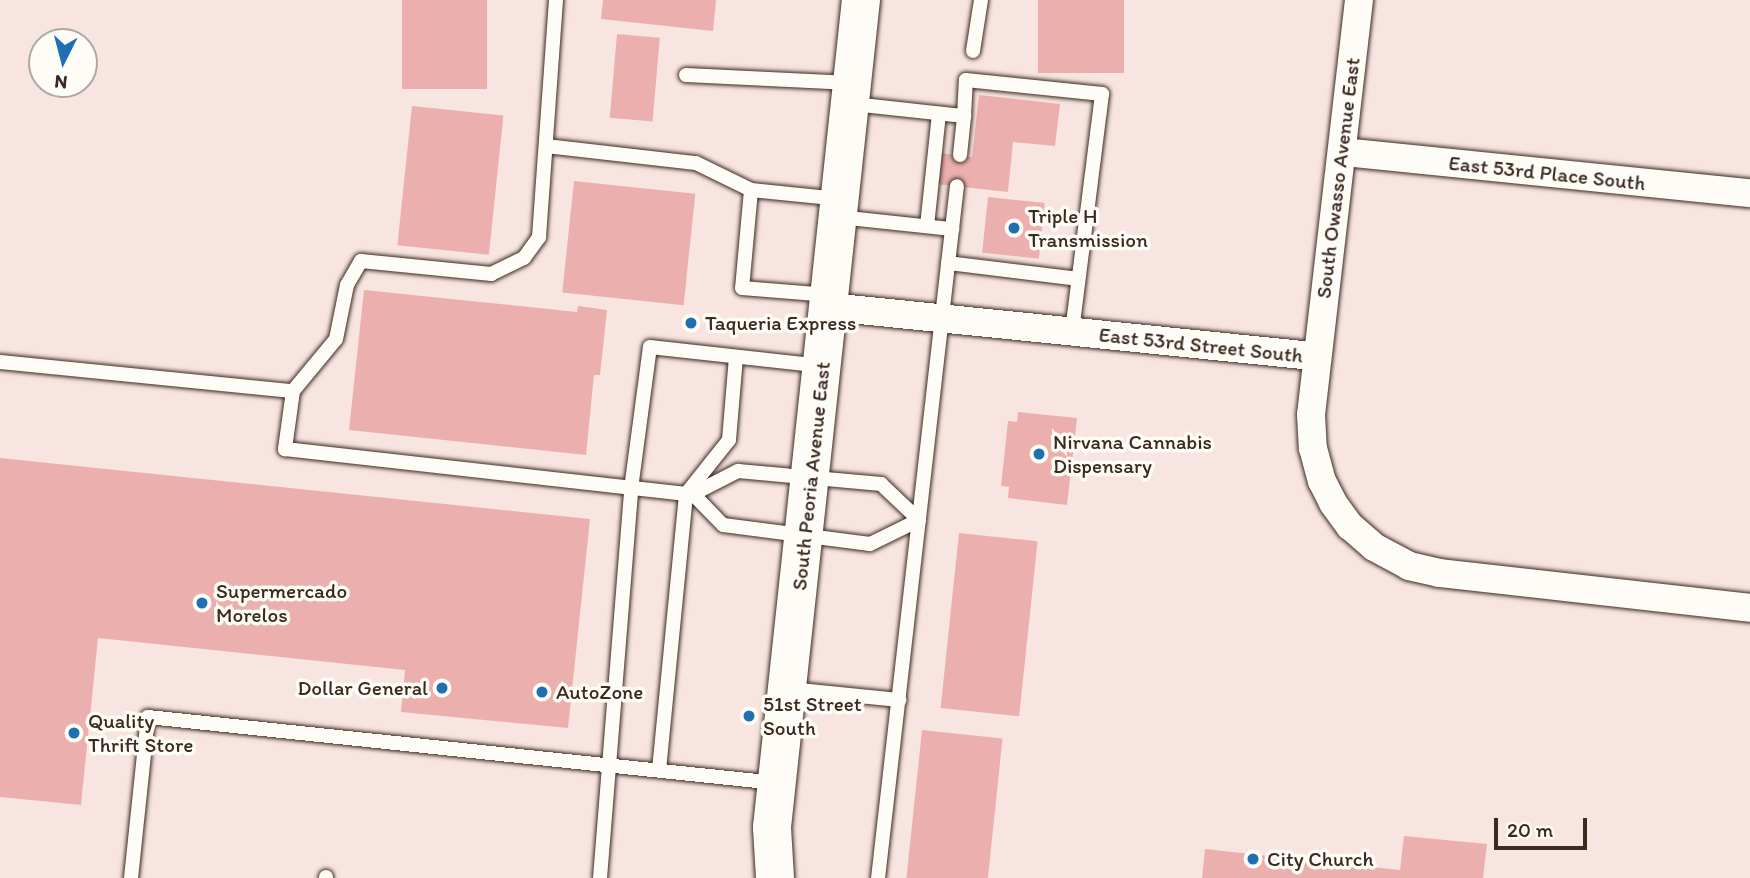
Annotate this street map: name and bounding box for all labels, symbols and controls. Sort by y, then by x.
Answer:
north arrow [28,28,98,98]
street label: South Owasso Avenue East [1311,56,1365,300]
text: N [53,70,69,95]
street label: East 53rd Place South [1448,150,1646,196]
place label: Triple H Transmission [1028,203,1148,253]
marker: Triple H Transmission [1006,220,1022,236]
place label: Taqueria Express [705,310,855,336]
marker: Taqueria Express [683,315,699,331]
street label: East 53rd Street South [1098,322,1304,368]
street label: South Peoria Avenue East [787,361,835,591]
place label: Nirvana Cannabis Dispensary [1053,429,1212,479]
marker: Nirvana Cannabis Dispensary [1031,446,1047,462]
place label: Supermercado Morelos [216,578,347,628]
marker: Supermercado Morelos [194,595,210,611]
place label: Dollar General [297,675,428,701]
place label: AutoZone [556,679,643,705]
marker: Dollar General [434,680,450,696]
marker: AutoZone [534,684,550,700]
place label: 51st Street South [763,691,861,741]
place label: Quality Thrift Store [88,708,193,758]
marker: 51st Street South [741,708,757,724]
marker: Quality Thrift Store [66,725,82,741]
scale bar [1498,804,1591,848]
text: 20 m [1507,817,1553,842]
place label: City Church [1267,846,1374,872]
marker: City Church [1245,851,1261,867]

